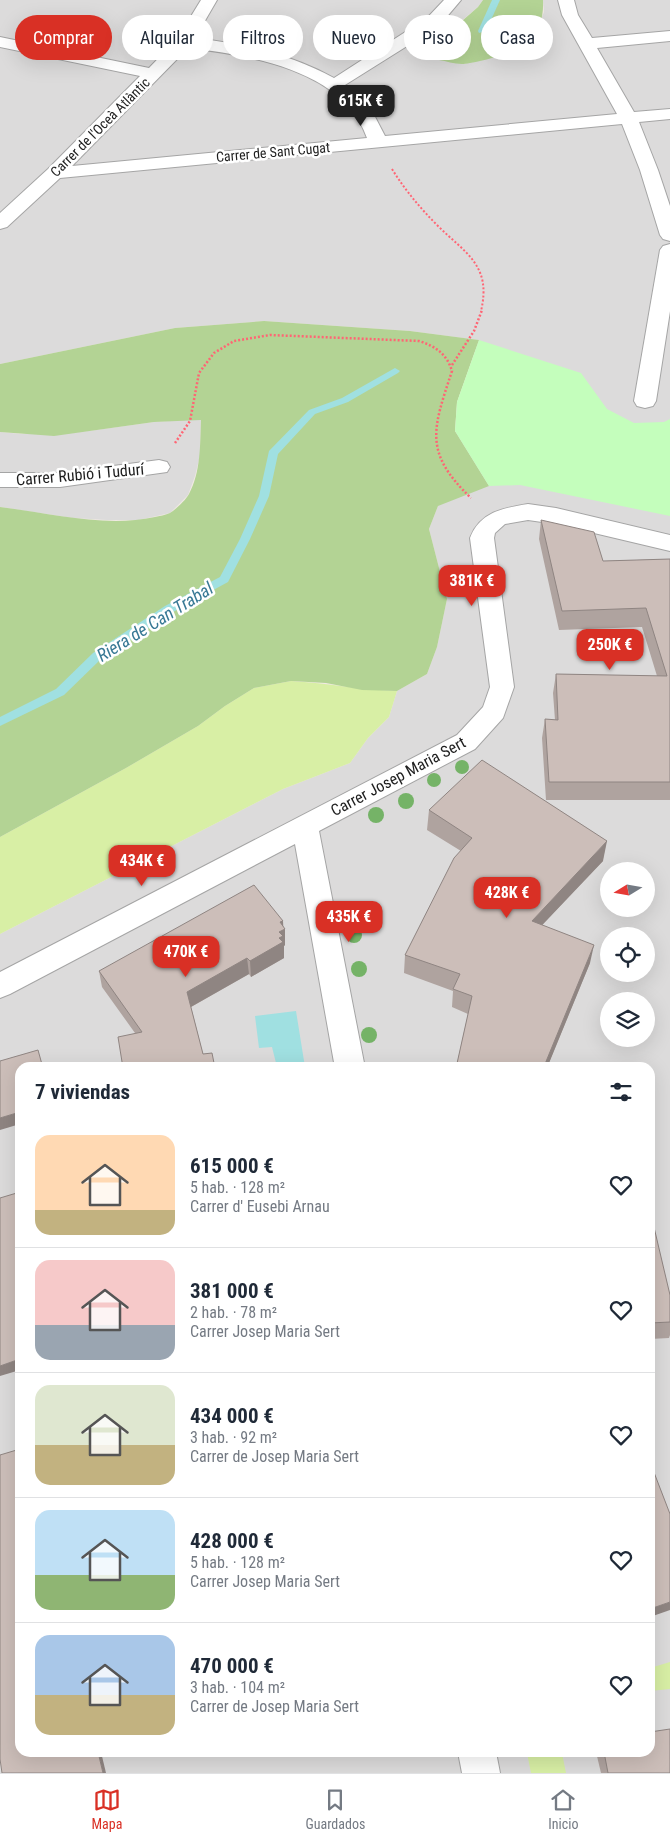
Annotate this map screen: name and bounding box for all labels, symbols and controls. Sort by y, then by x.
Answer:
chip: Comprar [15,15,112,60]
chip: Alquilar [122,15,213,60]
chip: Filtros [223,15,303,60]
chip: Nuevo [313,15,394,60]
chip: Piso [404,15,471,60]
chip: Casa [481,15,553,60]
street label: Carrer de l'Oceà Atlàntic [47,74,153,180]
pin: 615K € [320,84,402,127]
text: 615K € [339,91,383,110]
street label: Carrer de Sant Cugat [215,139,331,165]
street label: Carrer Rubió i Tudurí [15,459,146,490]
pin: 381K € [431,564,513,607]
text: 381K € [450,571,494,590]
water label: Riera de Can Trabal [93,577,218,666]
pin: 250K € [569,628,651,671]
text: 250K € [588,635,632,654]
street label: Carrer Josep Maria Sert [328,733,469,820]
pin: 434K € [101,844,183,887]
text: 434K € [120,851,164,870]
north arrow [600,862,655,918]
map controls [600,862,655,1047]
pin: 428K € [466,876,548,919]
text: 428K € [485,883,529,902]
pin: 435K € [308,900,390,943]
text: 435K € [327,907,371,926]
button: locate [600,927,655,982]
pin: 470K € [145,936,227,978]
text: 470K € [164,942,208,961]
button: layers [600,992,655,1047]
icon: filters [607,1078,635,1106]
text: 7 viviendas [35,1080,130,1104]
text: 615 000 € [190,1154,274,1178]
icon: home [75,1155,135,1215]
icon: heart [607,1171,635,1199]
text: 5 hab. · 128 m² [190,1178,285,1197]
text: Carrer d' Eusebi Arnau [190,1197,330,1216]
text: 381 000 € [190,1279,274,1303]
icon: home [75,1280,135,1340]
icon: heart [607,1296,635,1324]
text: 2 hab. · 78 m² [190,1303,277,1322]
text: Carrer Josep Maria Sert [190,1322,340,1341]
text: 434 000 € [190,1404,274,1428]
icon: home [75,1405,135,1465]
icon: heart [607,1421,635,1449]
text: 3 hab. · 92 m² [190,1428,277,1447]
text: Carrer de Josep Maria Sert [190,1447,359,1466]
text: 428 000 € [190,1529,274,1553]
icon: home [75,1530,135,1590]
icon: heart [607,1546,635,1574]
text: 5 hab. · 128 m² [190,1553,285,1572]
text: Carrer Josep Maria Sert [190,1572,340,1591]
text: 470 000 € [190,1654,274,1678]
icon: home [75,1655,135,1715]
icon: heart [607,1671,635,1699]
text: 3 hab. · 104 m² [190,1678,285,1697]
text: Carrer de Josep Maria Sert [190,1697,359,1716]
tab: Mapa [92,1786,122,1832]
tab: Guardados [305,1786,365,1832]
tab: Inicio [548,1786,579,1832]

